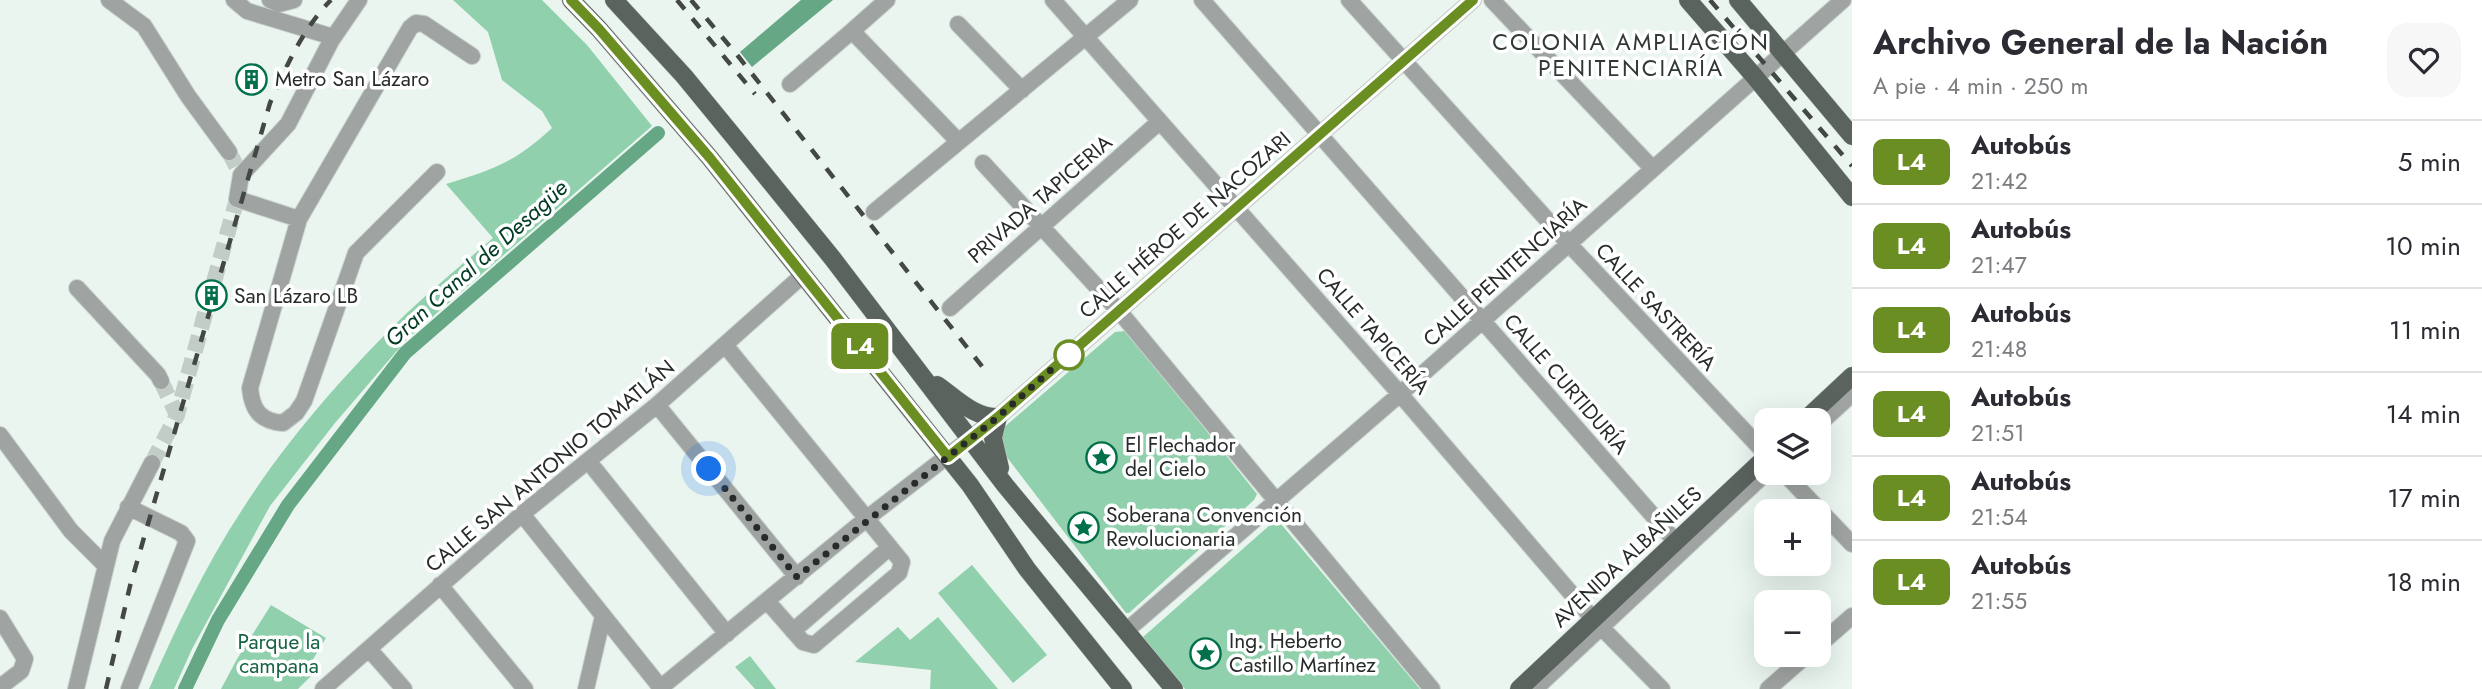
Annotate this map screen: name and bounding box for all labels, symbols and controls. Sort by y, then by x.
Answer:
text: Archivo General de la Nación [1873,19,2328,66]
button: heart [2387,23,2461,97]
district label: COLONIA AMPLIACIÓN PENITENCIARÍA [1492,25,1770,85]
building icon: Metro San Lázaro [235,62,269,96]
place label: Metro San Lázaro [275,64,429,94]
text: A pie · 4 min · 250 m [1873,69,2088,103]
street label: CALLE HÉROE DE NACOZARI [1073,125,1297,325]
text: Autobús [1971,126,2071,164]
street label: PRIVADA TAPICERIA [961,128,1119,270]
text: 5 min [2398,143,2461,181]
text: L4 [1897,144,1926,179]
text: 21:42 [1971,164,2028,198]
water label: Gran Canal de Desagüe [377,171,576,355]
street label: CALLE PENITENCIARÍA [1417,190,1594,354]
text: Autobús [1971,210,2071,248]
text: 10 min [2385,227,2461,265]
text: L4 [1897,228,1926,263]
street label: CALLE SASTRERÍA [1589,236,1723,378]
text: 21:47 [1971,248,2027,282]
street label: CALLE TAPICERÍA [1309,261,1437,401]
building icon: San Lázaro LB [194,279,228,313]
place label: San Lázaro LB [234,281,358,311]
text: Autobús [1971,294,2071,332]
street label: CALLE CURTIDURÍA [1497,307,1635,461]
text: 11 min [2389,311,2461,349]
text: L4 [1897,312,1926,347]
line badge: L4 [828,323,892,369]
text: L4 [845,328,875,363]
text: 21:48 [1971,332,2027,366]
unlabelled marker [1054,340,1084,370]
street label: CALLE SAN ANTONIO TOMATLÁN [419,353,681,579]
text: Autobús [1971,378,2071,416]
text: 14 min [2386,395,2461,433]
text: L4 [1897,396,1926,431]
map controls [1754,408,1831,667]
button: layers [1754,408,1831,485]
text: 21:51 [1971,416,2025,450]
place label: El Flechador del Cielo [1125,430,1236,484]
place icon: El Flechador del Cielo [1085,440,1119,474]
your location [691,451,726,486]
text: Autobús [1971,462,2071,500]
text: 17 min [2387,479,2461,517]
street label: AVENIDA ALBAÑILES [1545,480,1709,634]
text: L4 [1897,480,1926,515]
button: + [1754,499,1831,576]
place label: Soberana Convención Revolucionaria [1106,500,1302,554]
text: 21:54 [1971,500,2028,534]
place icon: Soberana Convención Revolucionaria [1066,510,1100,544]
text: Autobús [1971,546,2071,584]
text: 18 min [2387,563,2461,601]
text: L4 [1897,564,1926,599]
text: 21:55 [1971,584,2027,618]
button: − [1754,590,1831,667]
place label: Ing. Heberto Castillo Martínez [1229,626,1376,680]
park label: Parque la campana [238,627,320,681]
place icon: Ing. Heberto Castillo Martínez [1189,636,1223,670]

